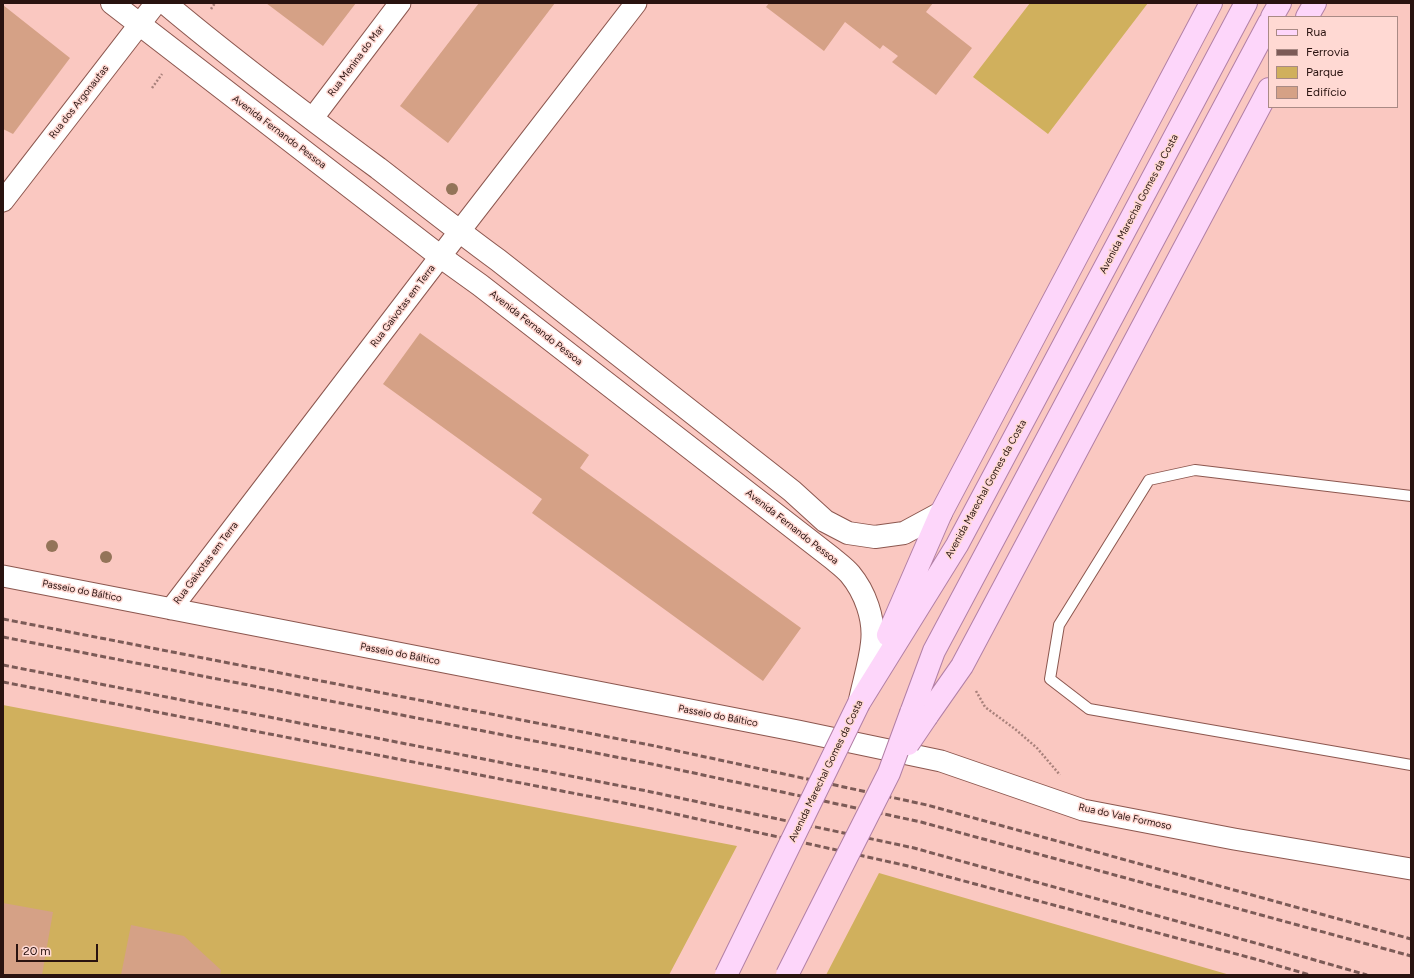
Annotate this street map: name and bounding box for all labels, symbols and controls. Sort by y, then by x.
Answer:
legend [1268,16,1398,108]
street label: Rua Menina do Mar [325,23,387,99]
text: Rua [1306,25,1326,39]
text: Ferrovia [1306,45,1349,59]
street label: Rua dos Argonautas [47,63,111,141]
text: Parque [1306,65,1343,79]
text: Edifício [1306,85,1346,99]
street label: Avenida Fernando Pessoa [230,93,328,171]
street label: Avenida Marechal Gomes da Costa [1097,132,1181,276]
street label: Rua Gaivotas em Terra [368,262,438,350]
street label: Avenida Fernando Pessoa [487,288,585,368]
street label: Avenida Marechal Gomes da Costa [943,418,1029,560]
street label: Avenida Fernando Pessoa [743,487,841,567]
street label: Rua Gaivotas em Terra [171,519,241,607]
street label: Passeio do Báltico [41,577,123,605]
street label: Passeio do Báltico [359,640,441,668]
street label: Avenida Marechal Gomes da Costa [786,698,866,844]
street label: Passeio do Báltico [677,702,759,730]
street label: Rua do Vale Formoso [1077,801,1173,833]
scale bar [18,936,100,962]
text: 20 m [23,944,51,958]

